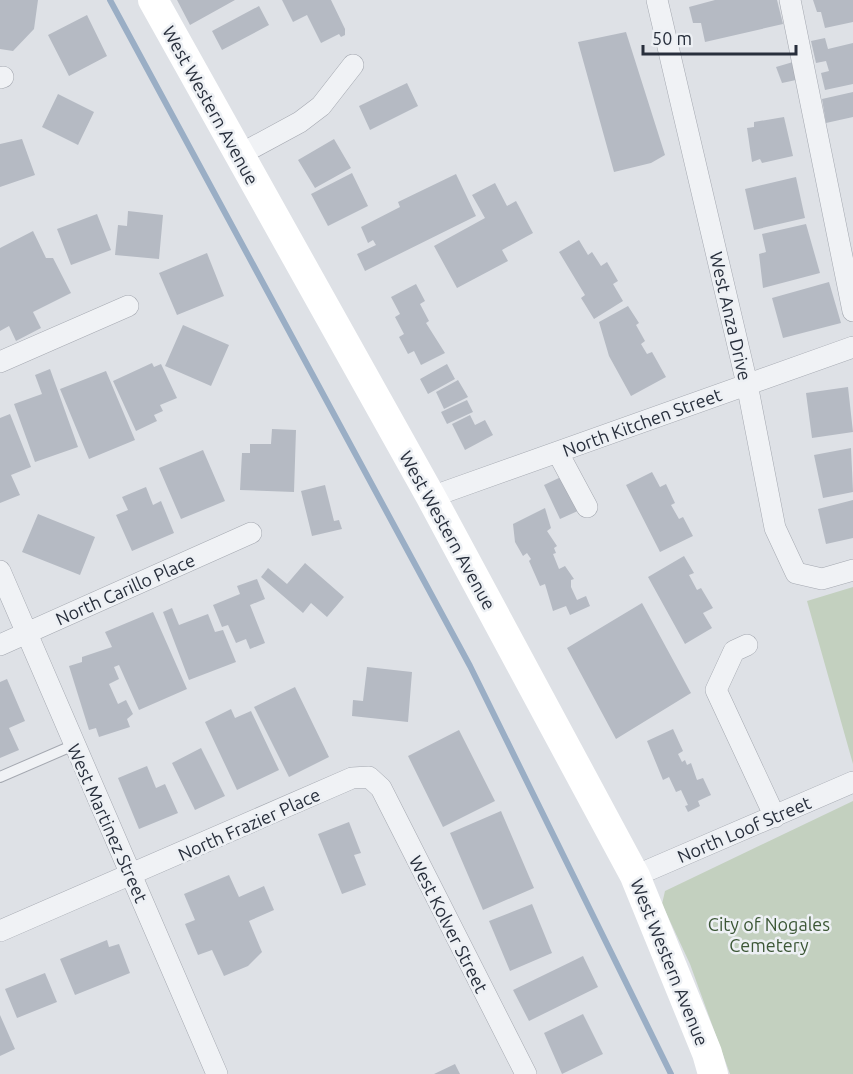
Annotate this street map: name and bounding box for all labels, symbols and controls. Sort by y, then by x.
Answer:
scale bar [643,18,796,56]
street label: West Western Avenue [159,22,263,188]
text: 50 m [652,28,692,48]
street label: West Anza Drive [706,250,756,382]
street label: North Kitchen Street [560,384,724,460]
street label: West Western Avenue [396,447,500,613]
street label: North Carillo Place [52,549,198,629]
street label: West Martinez Street [64,741,152,905]
street label: North Frazier Place [175,784,323,864]
street label: North Loof Street [674,792,814,866]
street label: West Kolver Street [406,852,492,996]
street label: West Western Avenue [627,876,713,1048]
park label: City of Nogales Cemetery [708,914,830,955]

